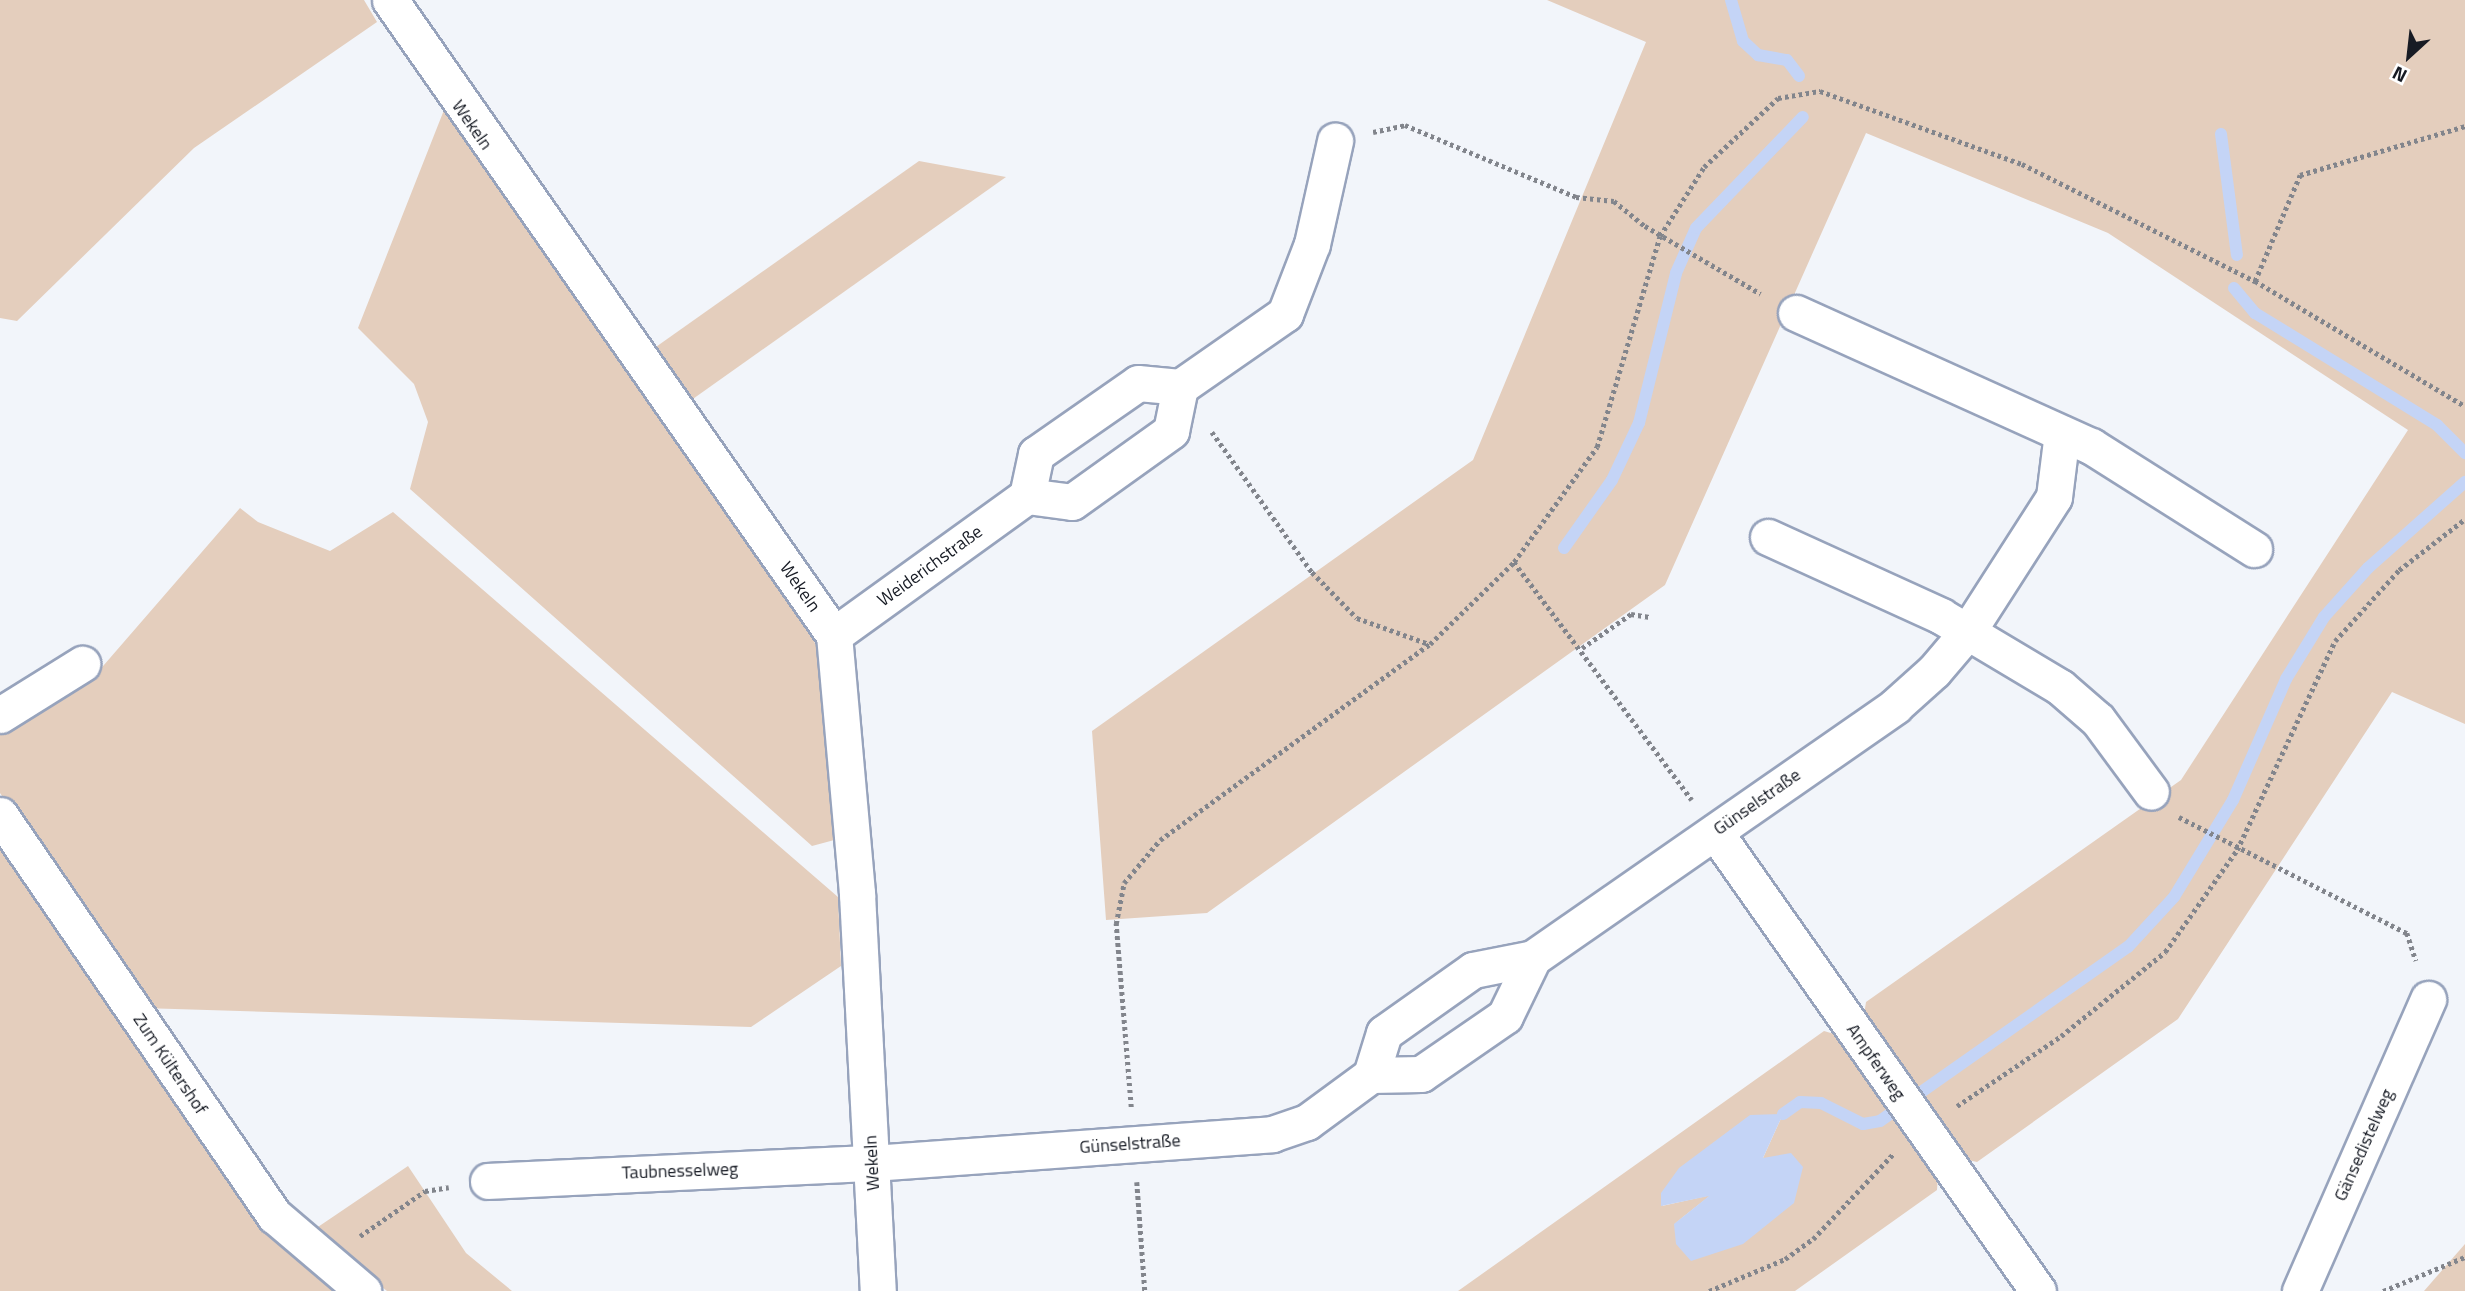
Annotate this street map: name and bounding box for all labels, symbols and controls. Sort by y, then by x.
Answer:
north arrow [2374,21,2444,91]
text: N [2387,59,2412,91]
street label: Wekeln [447,96,497,154]
street label: Weiderichstraße [873,521,987,611]
street label: Wekeln [775,558,825,616]
street label: Günselstraße [1709,764,1805,840]
street label: Zum Kültershof [128,1010,212,1118]
street label: Ampferweg [1842,1020,1910,1104]
street label: Gänsedistelweg [2330,1086,2398,1204]
street label: Günselstraße [1079,1130,1181,1158]
street label: Wekeln [860,1134,884,1192]
street label: Taubnesselweg [621,1158,739,1184]

